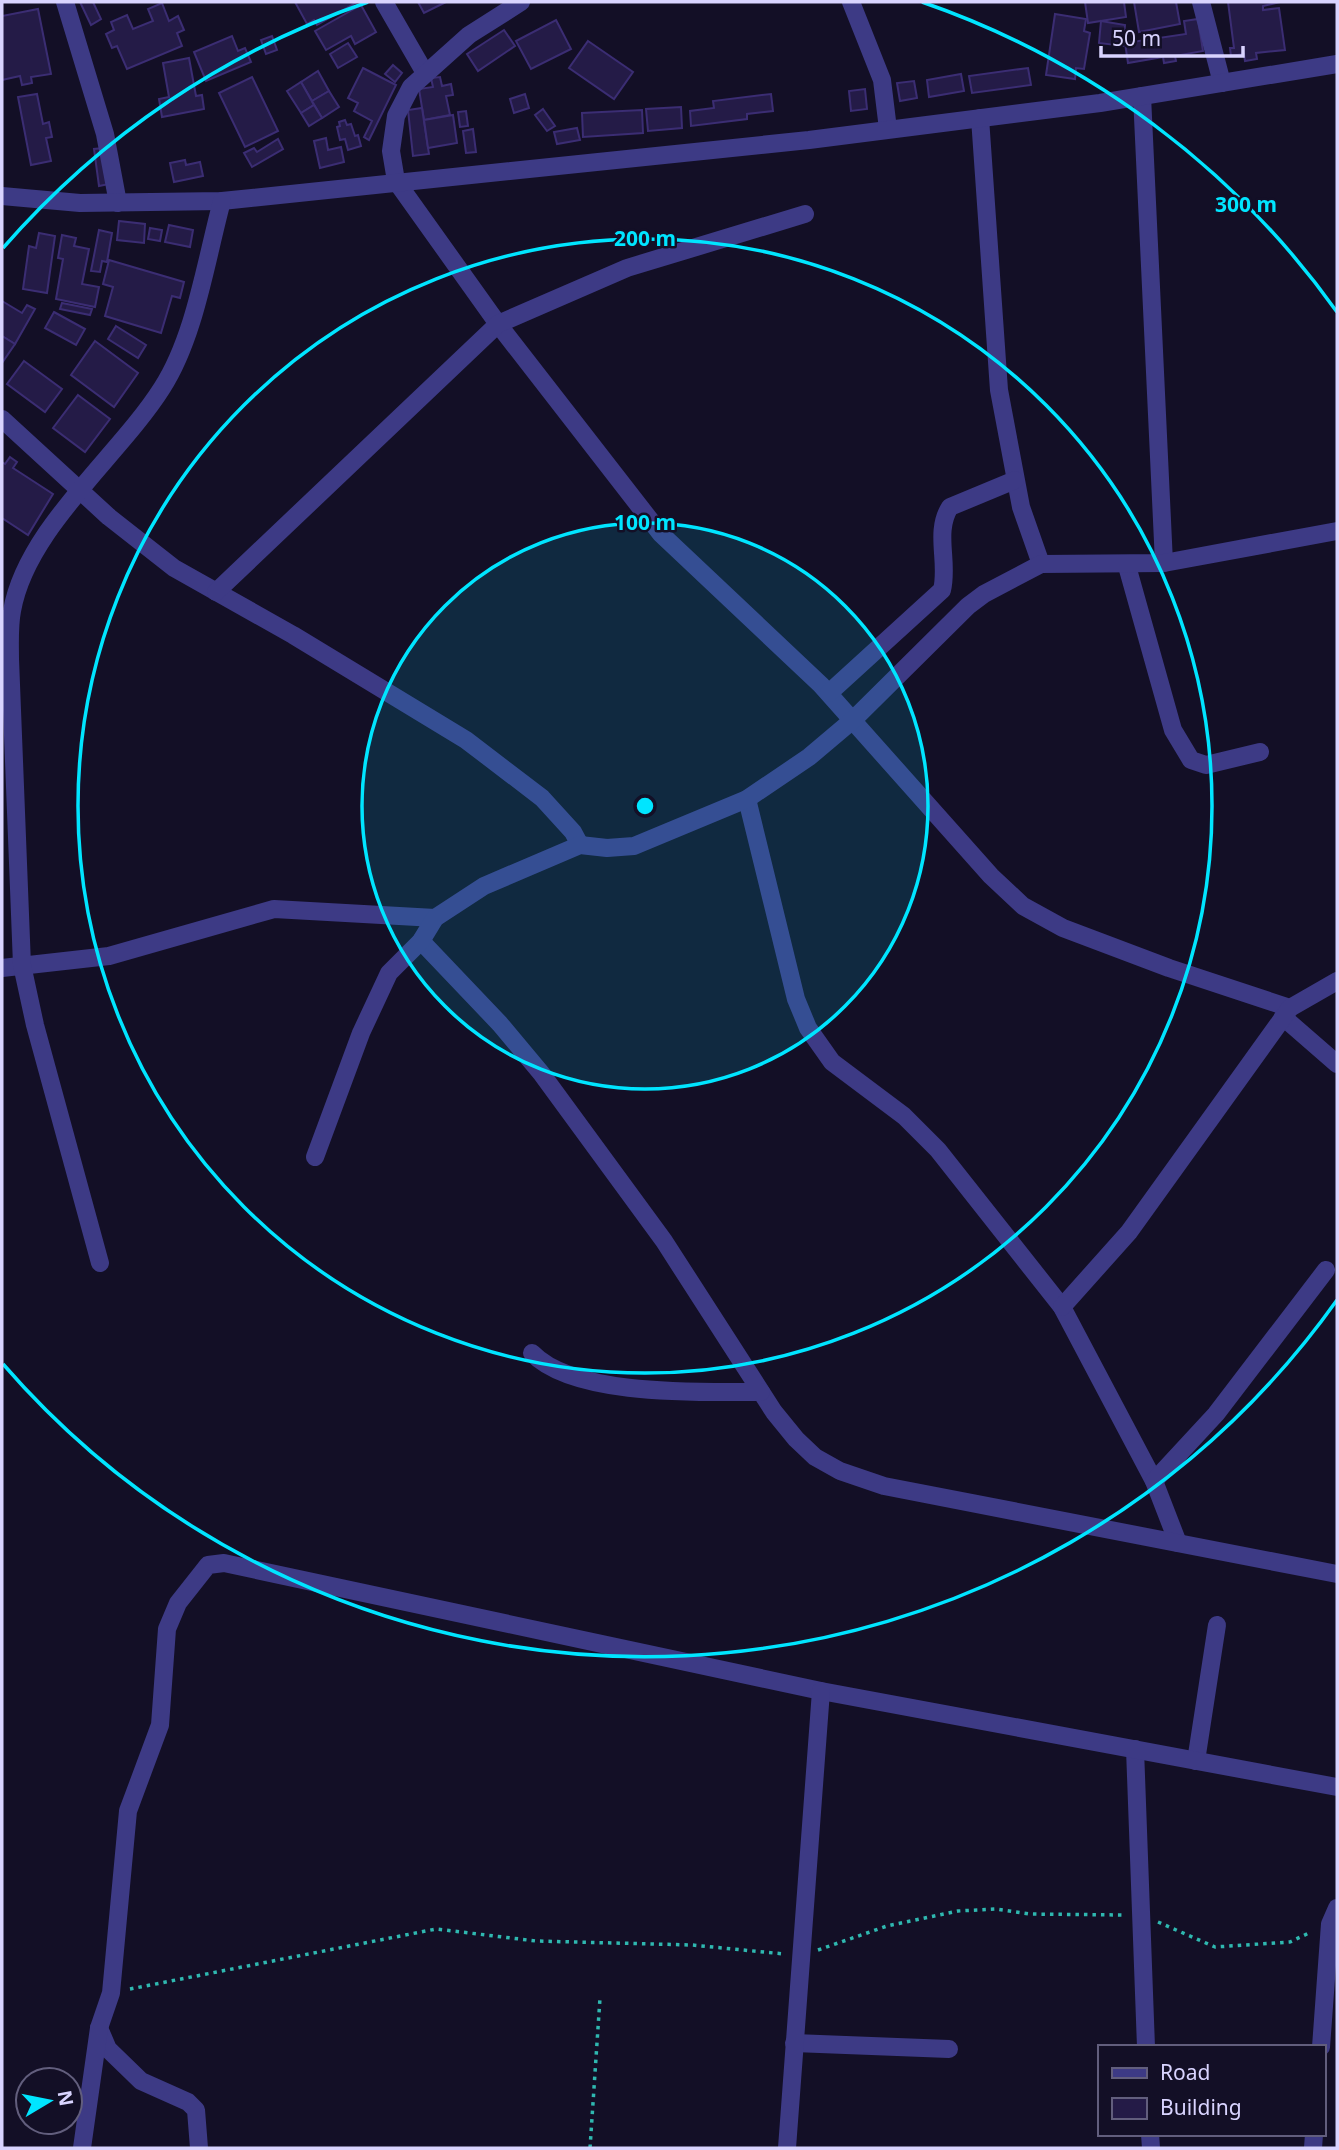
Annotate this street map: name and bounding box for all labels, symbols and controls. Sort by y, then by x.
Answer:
scale bar [1101,14,1243,58]
text: 50 m [1112,24,1161,52]
text: 300 m [1215,190,1277,218]
text: 200 m [614,224,676,252]
text: 100 m [614,508,676,536]
centre of rings [633,794,657,818]
legend [1098,2045,1325,2136]
text: Road [1160,2058,1210,2086]
north arrow [14,2066,84,2136]
text: N [52,2088,80,2108]
text: Building [1160,2093,1242,2121]

